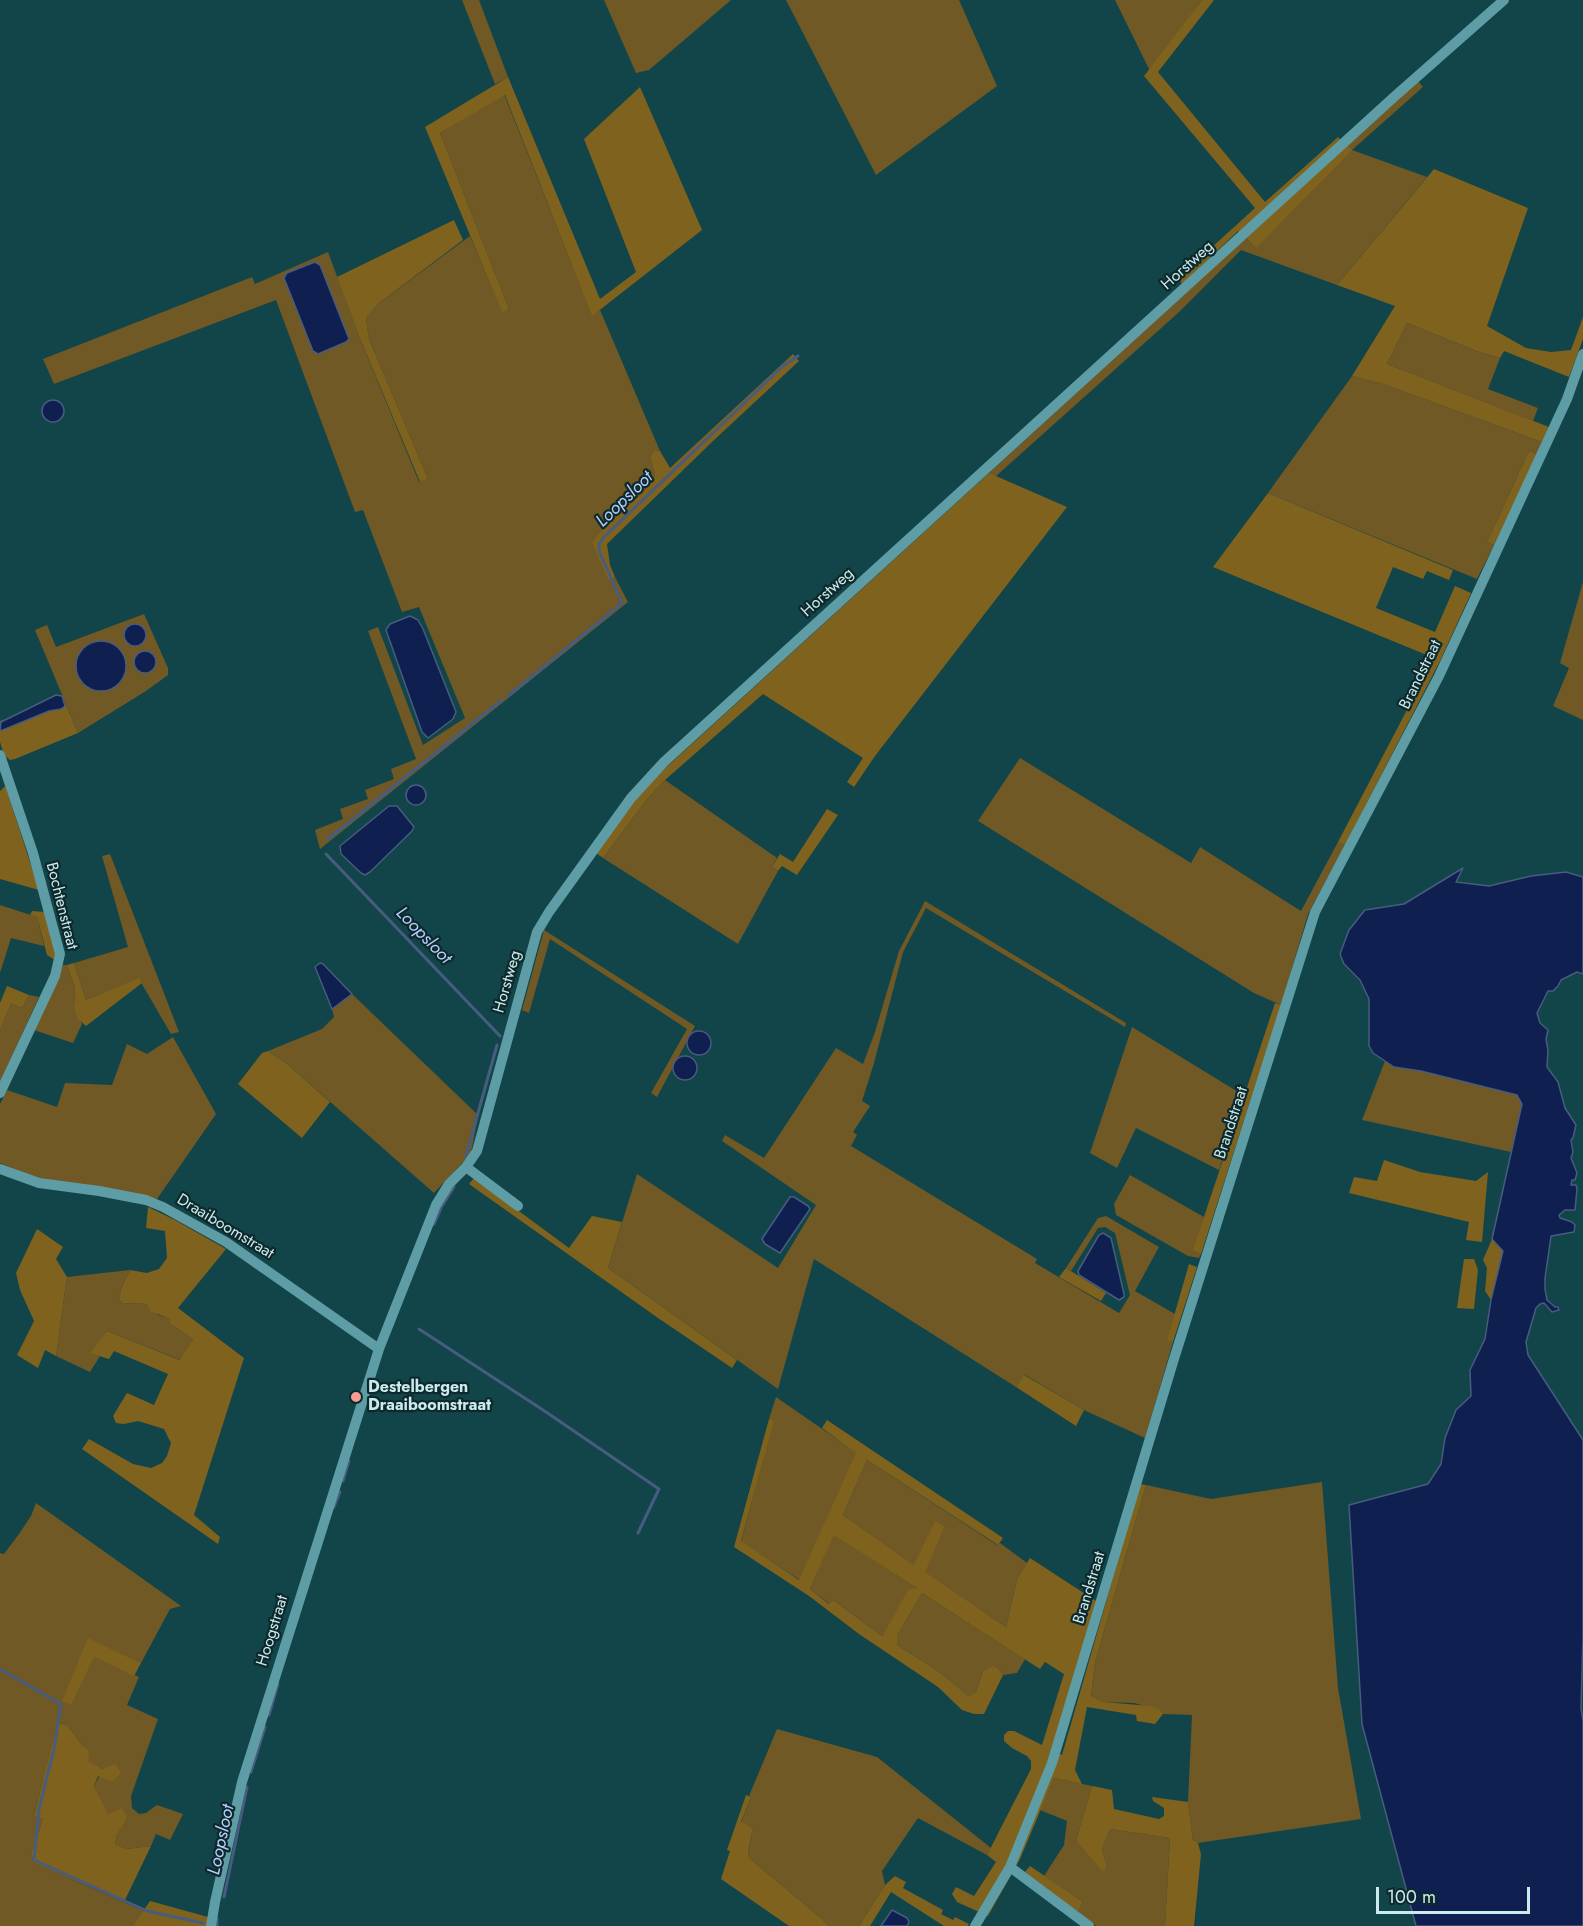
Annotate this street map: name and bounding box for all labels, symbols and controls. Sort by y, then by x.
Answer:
street label: Horstweg [1158,237,1218,295]
water label: Loopsloot [592,467,658,533]
street label: Horstweg [798,564,858,622]
street label: Brandstraat [1396,637,1446,713]
street label: Bochtenstraat [41,860,81,952]
water label: Loopsloot [390,903,456,969]
street label: Horstweg [490,949,526,1015]
street label: Brandstraat [1211,1085,1253,1161]
street label: Draaiboomstraat [173,1190,277,1264]
place label: Destelbergen Draaiboomstraat [368,1378,491,1416]
marker: Destelbergen Draaiboomstraat [349,1390,363,1404]
street label: Brandstraat [1070,1550,1110,1626]
street label: Hoogstraat [253,1593,293,1669]
water label: Loopsloot [204,1803,240,1877]
scale bar [1379,1875,1534,1913]
text: 100 m [1387,1884,1436,1910]

